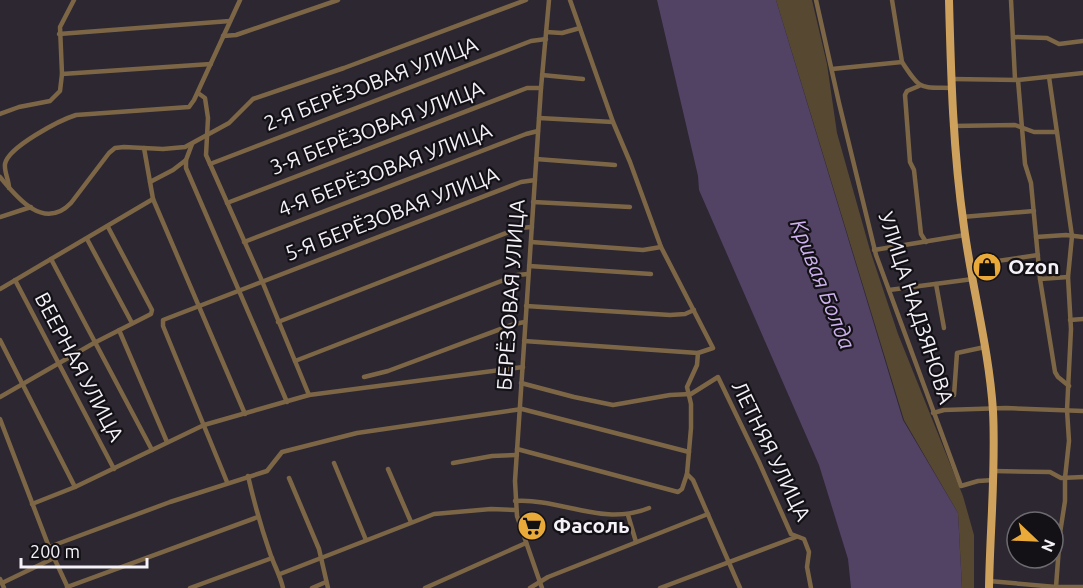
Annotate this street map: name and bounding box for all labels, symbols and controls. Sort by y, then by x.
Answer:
street label: 2-Я БЕРЁЗОВАЯ УЛИЦА [260,31,481,135]
street label: 3-Я БЕРЁЗОВАЯ УЛИЦА [266,75,487,179]
street label: 4-Я БЕРЁЗОВАЯ УЛИЦА [274,117,495,221]
street label: 5-Я БЕРЁЗОВАЯ УЛИЦА [281,161,502,265]
street label: БЕРЁЗОВАЯ УЛИЦА [491,198,529,391]
street label: УЛИЦА НАДЗЯНОВА [875,209,959,407]
water label: Кривая Болда [786,215,861,353]
shop icon: Ozon [971,251,1003,283]
place label: Ozon [1008,254,1059,278]
street label: ВЕЕРНАЯ УЛИЦА [31,288,129,445]
street label: ЛЕТНЯЯ УЛИЦА [728,377,816,525]
supermarket icon: Фасоль [516,510,548,542]
north arrow [1005,510,1065,570]
place label: Фасоль [553,513,630,537]
scale bar [21,531,147,569]
text: N [1038,537,1059,555]
text: 200 m [30,541,80,561]

